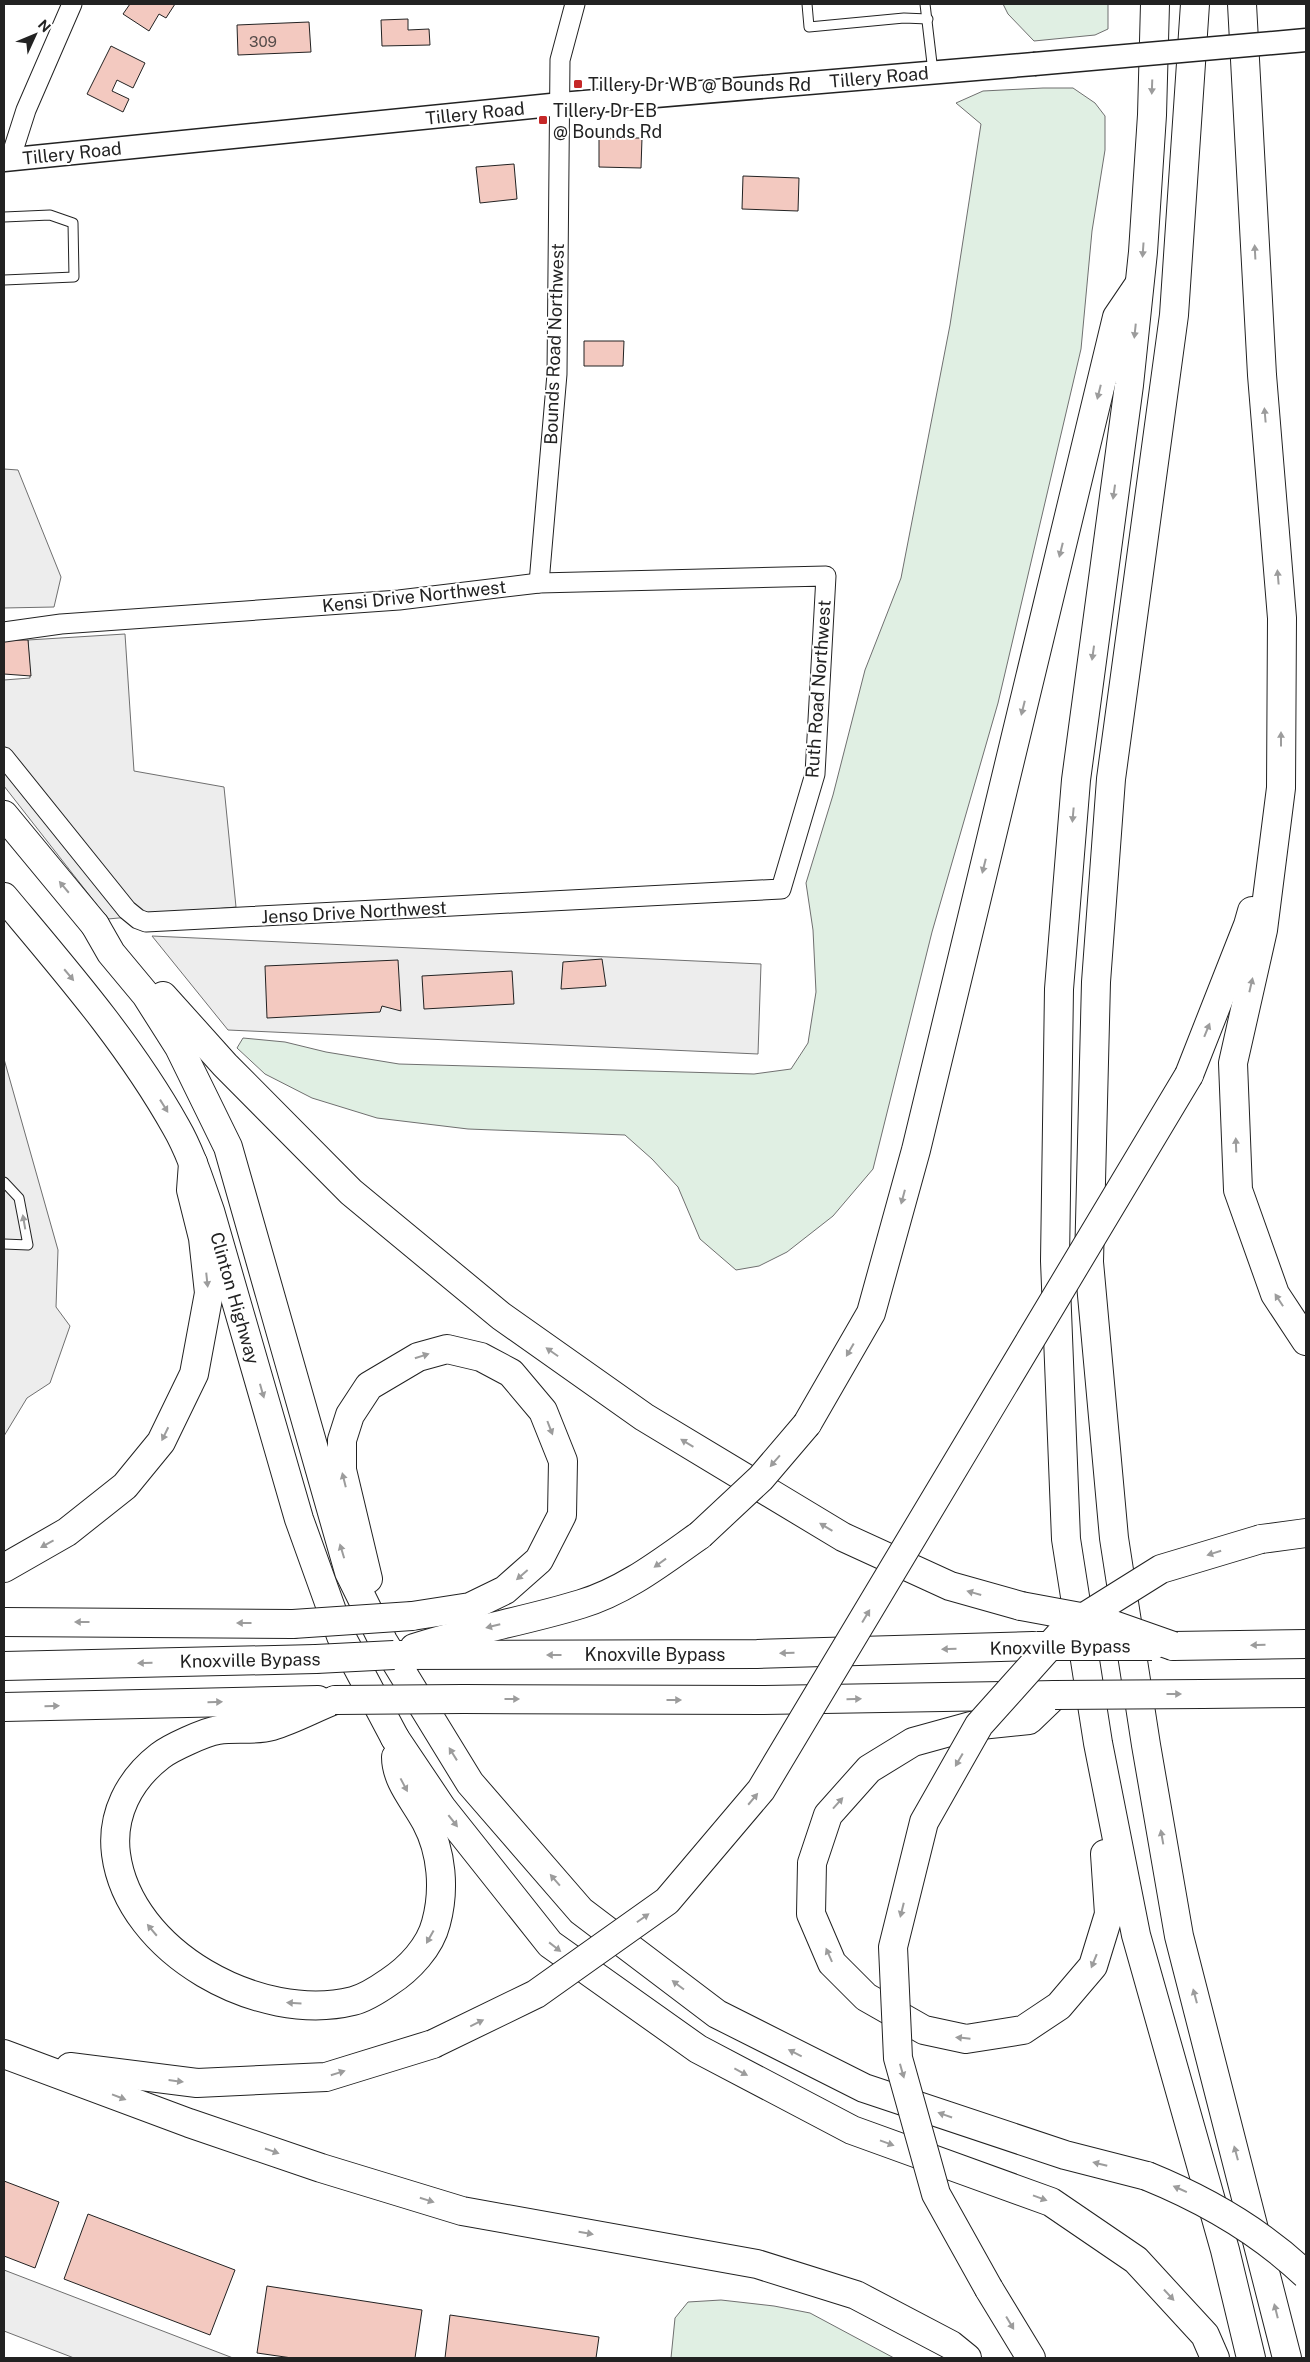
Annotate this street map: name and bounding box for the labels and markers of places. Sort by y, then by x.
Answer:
place label: Tillery Dr WB @ Bounds Rd [588,74,811,95]
marker: Tillery Dr WB @ Bounds Rd [572,78,584,90]
place label: Tillery Dr EB @ Bounds Rd [553,100,662,142]
marker: Tillery Dr EB @ Bounds Rd [537,114,549,126]

